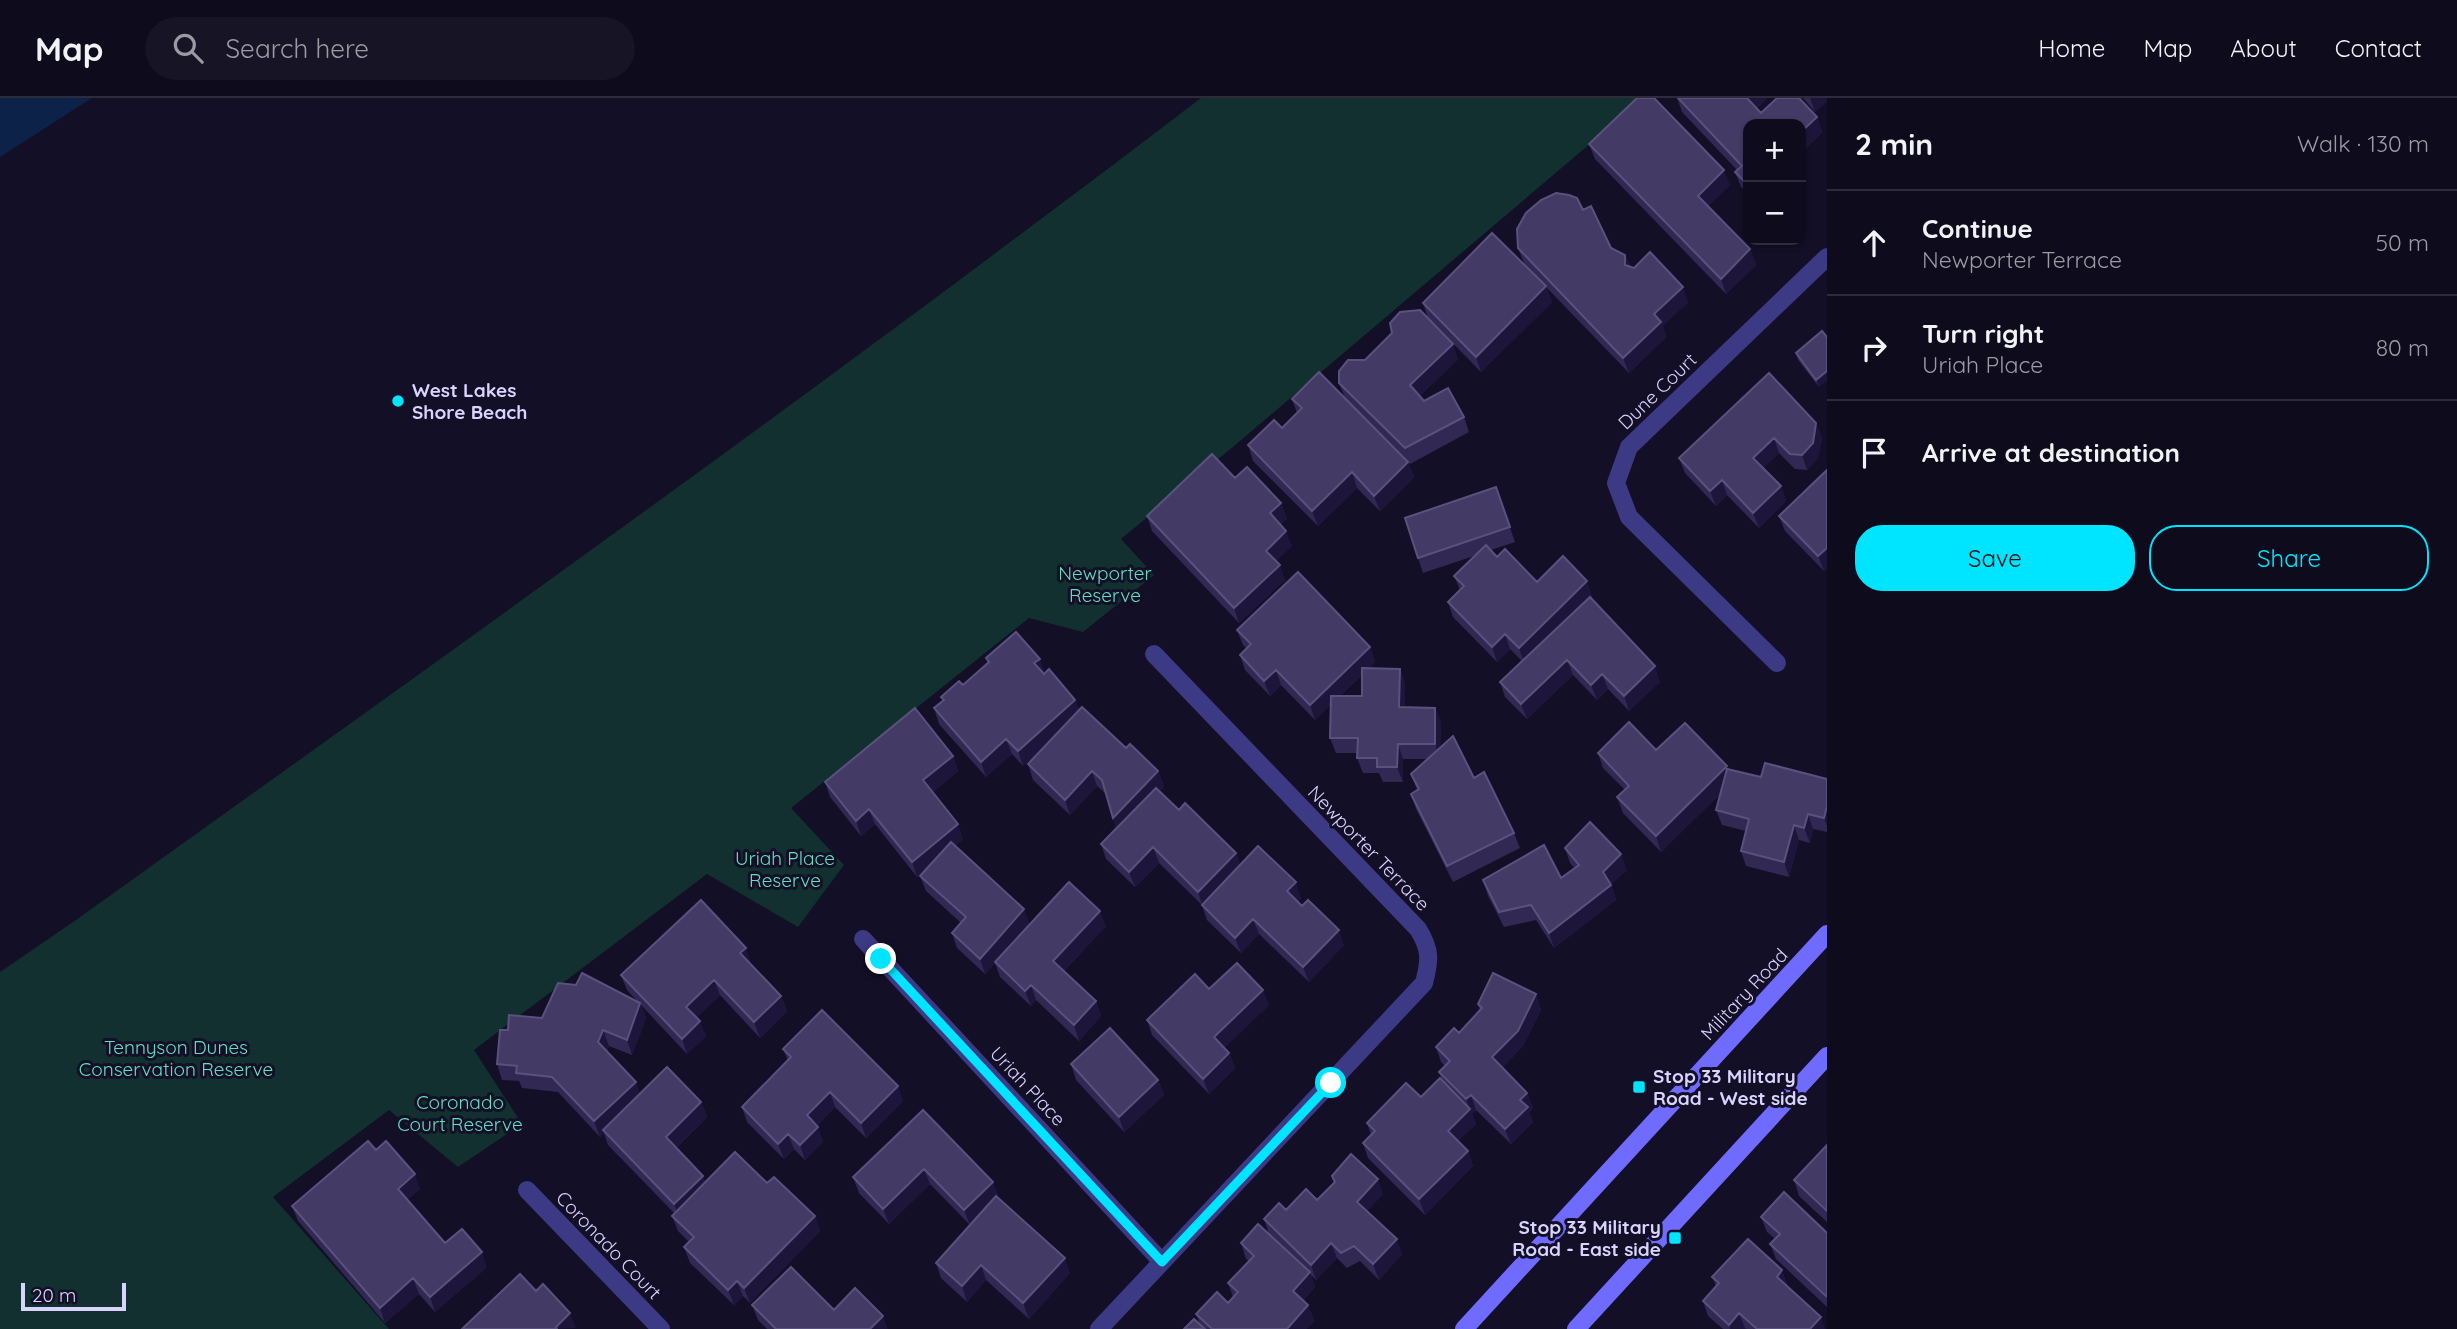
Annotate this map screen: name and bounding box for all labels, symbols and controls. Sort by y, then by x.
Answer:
search box [145,17,635,80]
text: Map [35,28,103,69]
icon: search [169,29,207,67]
text: Search here [225,32,369,65]
text: Home [2038,33,2105,63]
text: Map [2143,33,2192,63]
text: About [2230,33,2297,63]
text: Contact [2335,33,2422,63]
map controls [1743,119,1806,245]
button: + [1743,119,1806,182]
text: 2 min [1855,125,1933,163]
text: Walk · 130 m [2297,129,2429,158]
button: − [1743,182,1806,245]
text: Continue [1922,212,2033,245]
icon: ahead [1855,224,1893,262]
text: 50 m [2376,228,2429,257]
text: Newporter Terrace [1922,245,2122,274]
text: Turn right [1922,317,2044,350]
icon: right [1855,329,1893,367]
text: 80 m [2376,333,2429,362]
street label: Dune Court [1613,348,1701,434]
text: Uriah Place [1922,350,2043,379]
place label: West Lakes Shore Beach [412,378,527,424]
marker: West Lakes Shore Beach [390,393,406,409]
icon: arrive [1855,434,1893,472]
text: Arrive at destination [1922,436,2180,469]
button: Save [1855,525,2135,591]
button: Share [2149,525,2429,591]
park label: Newporter Reserve [1058,561,1152,607]
street label: Newporter Terrace [1303,780,1435,916]
park label: Uriah Place Reserve [735,846,835,892]
route end [865,943,896,974]
street label: Military Road [1695,943,1793,1045]
park label: Tennyson Dunes Conservation Reserve [79,1035,273,1081]
street label: Uriah Place [985,1041,1071,1131]
place label: Stop 33 Military Road - West side [1653,1064,1808,1110]
route start [1315,1067,1346,1098]
marker: Stop 33 Military Road - West side [1631,1079,1647,1095]
park label: Coronado Court Reserve [397,1090,523,1136]
street label: Coronado Court [551,1186,667,1304]
place label: Stop 33 Military Road - East side [1512,1215,1661,1261]
marker: Stop 33 Military Road - East side [1667,1230,1683,1246]
scale bar [21,1280,126,1312]
text: 20 m [32,1283,76,1307]

